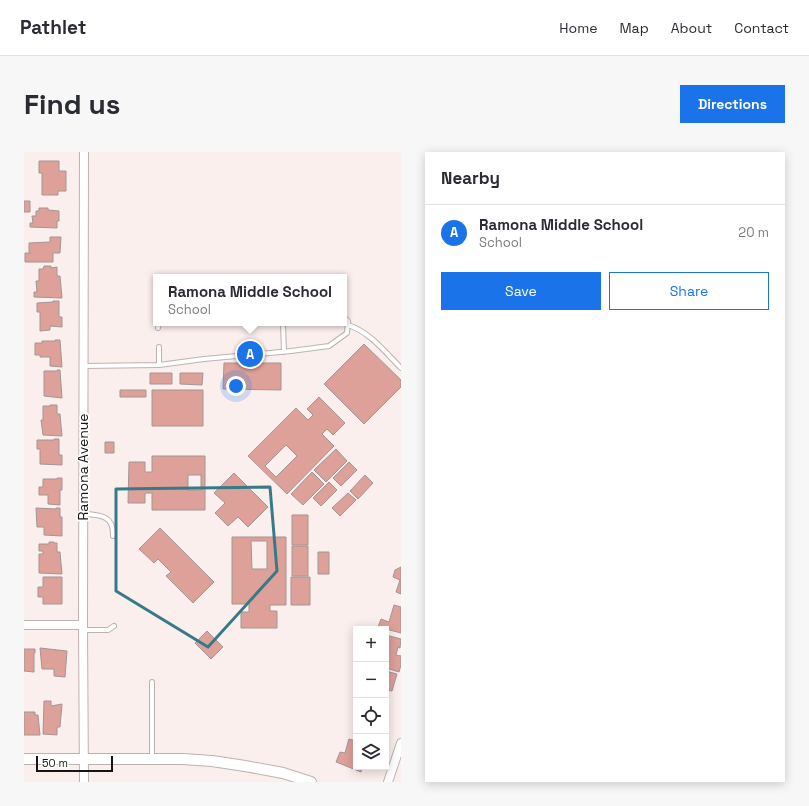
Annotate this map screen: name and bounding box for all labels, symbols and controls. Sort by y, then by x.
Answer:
text: Pathlet [20,15,86,40]
text: Home [559,19,597,37]
text: Map [619,19,649,37]
text: About [671,19,712,37]
text: Contact [734,19,789,37]
button: Directions [680,85,785,123]
text: Find us [24,86,121,122]
text: Nearby [441,167,500,189]
text: Ramona Middle School [479,215,643,234]
text: A [450,224,458,241]
text: 20 m [738,224,769,241]
text: School [479,234,522,251]
button: Save [441,272,601,310]
button: Share [609,272,769,310]
popup [153,274,347,326]
text: Ramona Middle School [168,282,332,301]
text: School [168,301,211,318]
pin: A [237,339,263,369]
your location [226,376,246,396]
street label: Ramona Avenue [74,413,92,521]
map controls [353,626,389,770]
button: + [353,626,389,662]
button: − [353,662,389,698]
button: locate [353,698,389,734]
button: layers [353,734,389,770]
scale bar [36,754,113,773]
text: 50 m [42,756,68,770]

